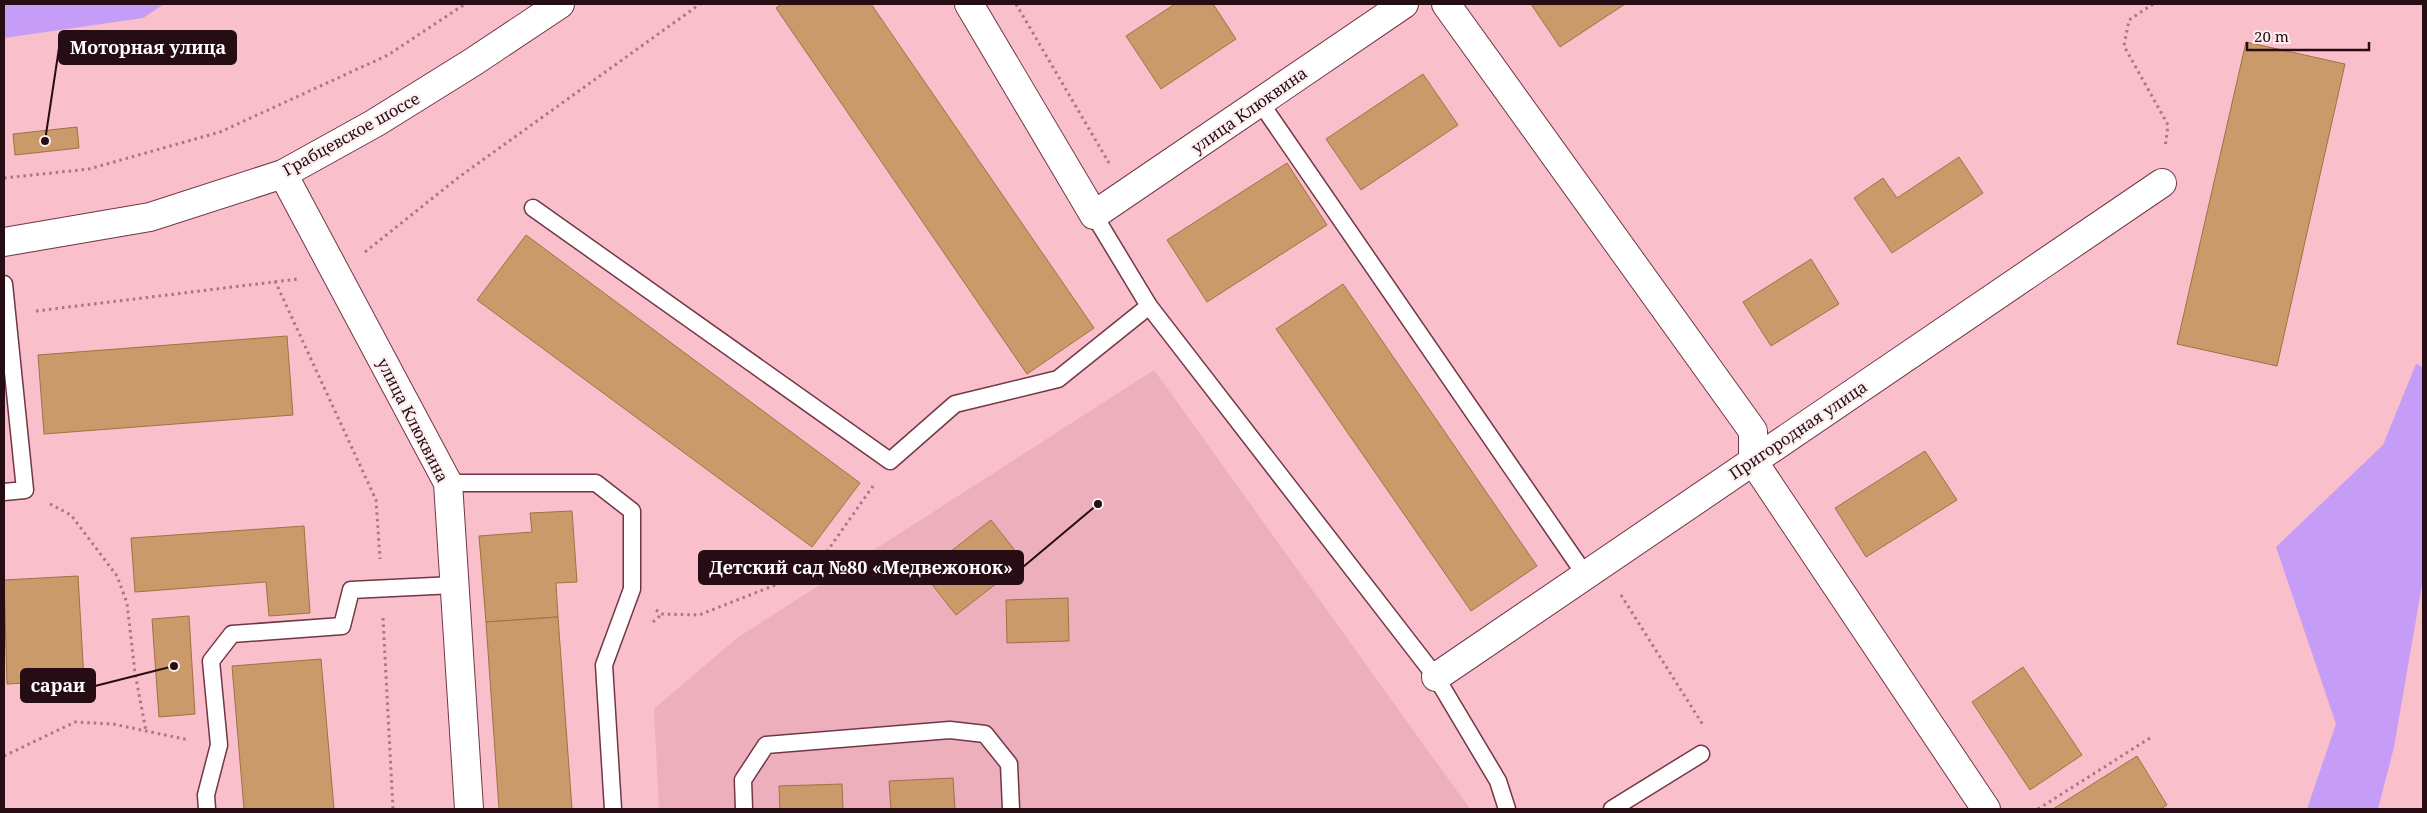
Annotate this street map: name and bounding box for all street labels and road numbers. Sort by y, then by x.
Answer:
street label: улица Клюквина [1187,62,1311,158]
street label: Грабцевское шоссе [279,87,423,181]
street label: улица Клюквина [372,354,454,486]
street label: Пригородная улица [1725,376,1871,484]

